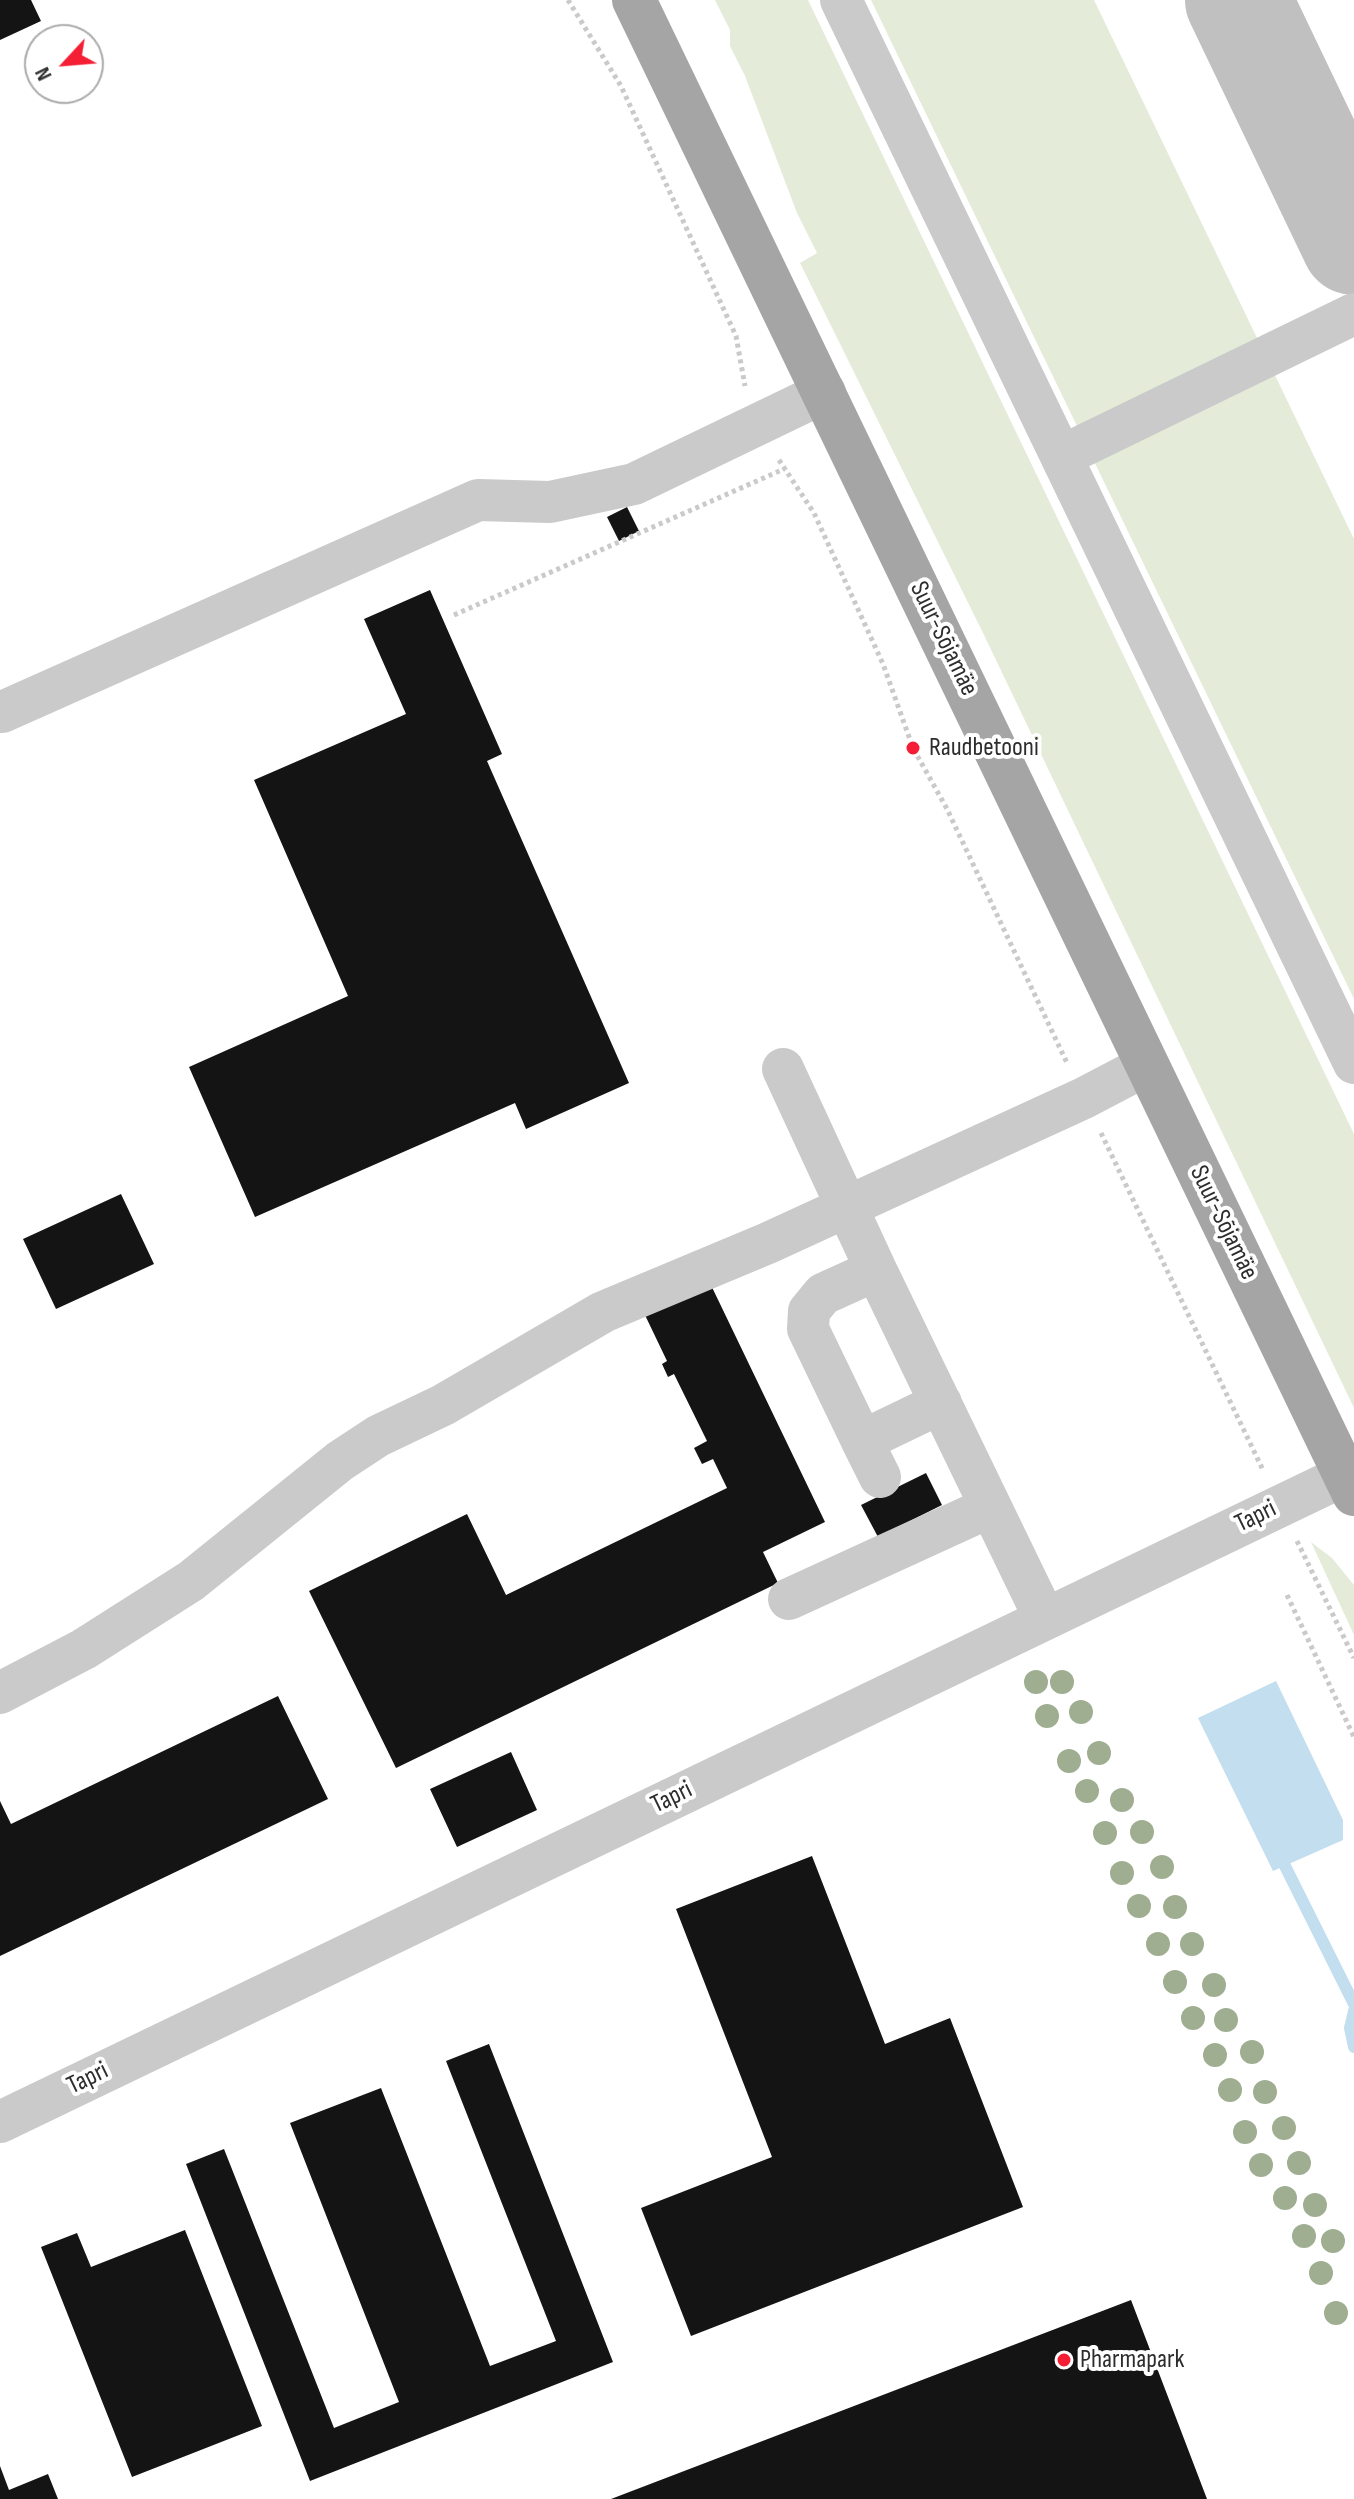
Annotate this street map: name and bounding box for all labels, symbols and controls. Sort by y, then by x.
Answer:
north arrow [24,24,104,104]
text: N [29,63,58,85]
street label: Suur-Sõjamäe [902,577,984,701]
place label: Raudbetooni [929,732,1039,764]
marker: Raudbetooni [904,739,922,757]
street label: Suur-Sõjamäe [1182,1161,1264,1285]
street label: Tapri [1230,1494,1282,1540]
street label: Tapri [646,1775,698,1821]
street label: Tapri [62,2056,114,2102]
place label: Pharmapark [1080,2344,1184,2376]
marker: Pharmapark [1055,2351,1073,2369]

